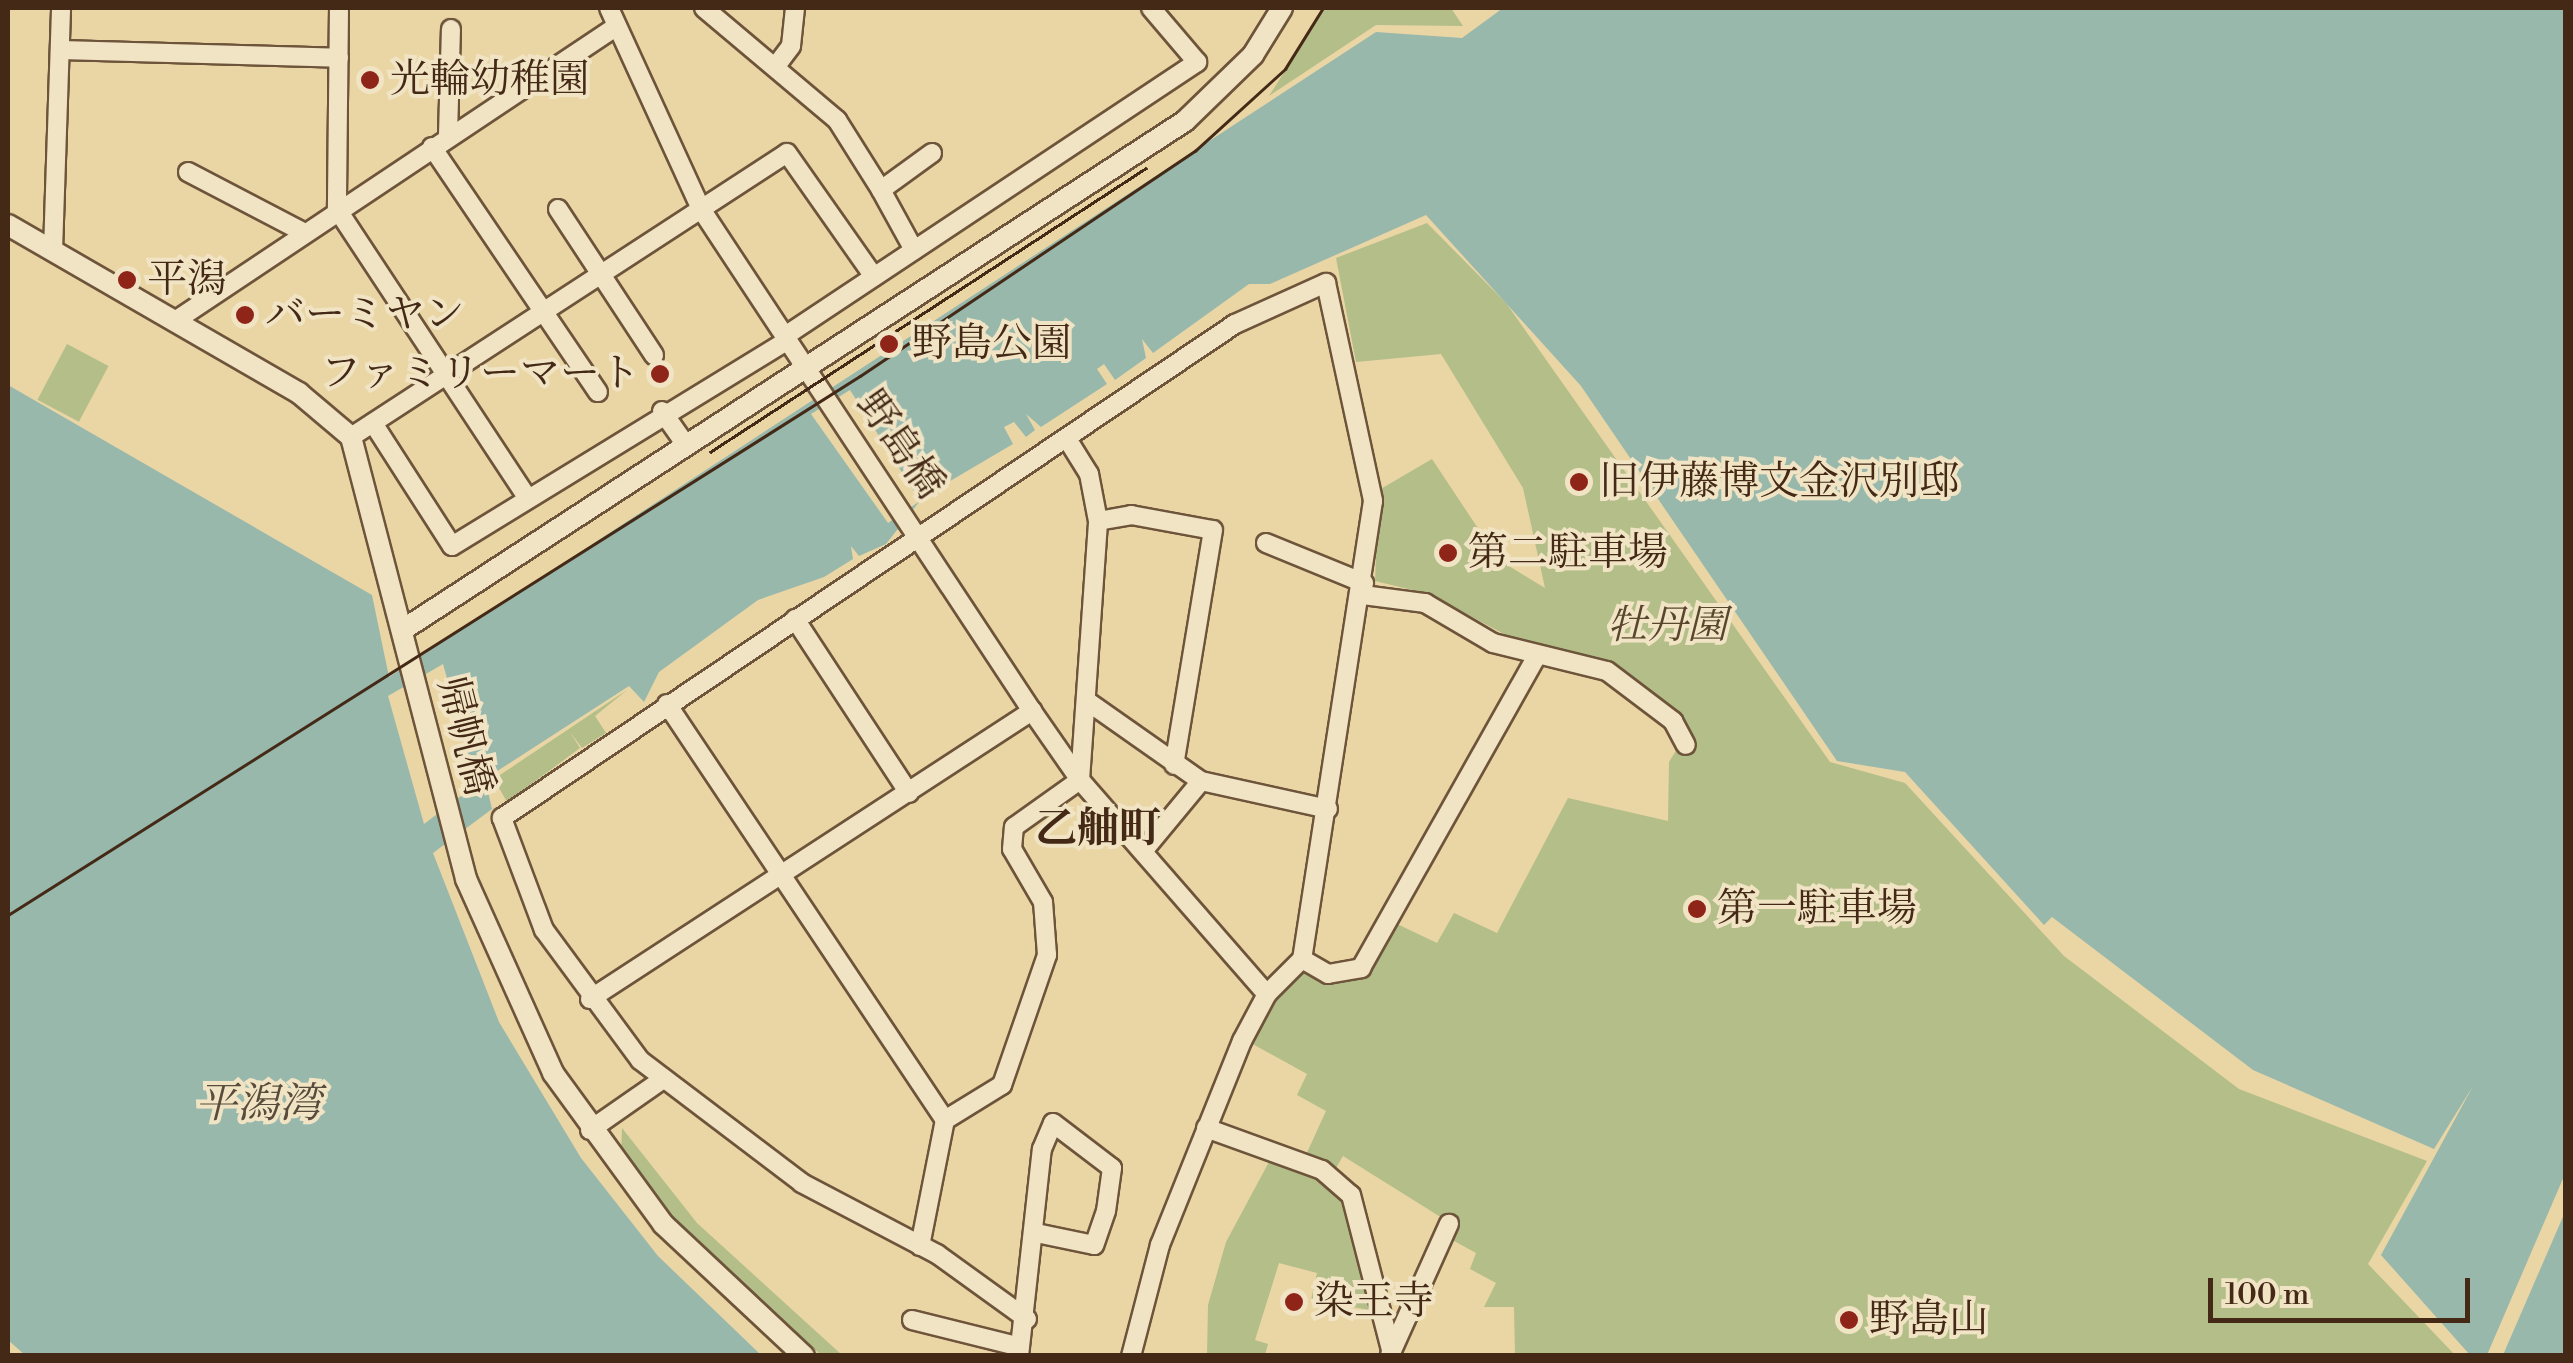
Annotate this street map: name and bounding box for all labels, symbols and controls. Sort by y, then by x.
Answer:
place label: 光輪幼稚園 [390,56,590,104]
marker: 光輪幼稚園 [359,69,381,91]
place label: 平潟 [147,256,227,304]
marker: 平潟 [116,269,138,291]
place label: バーミヤン [265,291,465,339]
marker: バーミヤン [234,304,256,326]
place label: 野島公園 [912,320,1072,368]
marker: 野島公園 [876,331,902,357]
place label: ファミリーマート [320,350,640,398]
marker: ファミリーマート [649,363,671,385]
street label: 野島橋 [846,382,954,508]
place label: 旧伊藤博文金沢別邸 [1599,458,1959,506]
marker: 旧伊藤博文金沢別邸 [1568,471,1590,493]
place label: 第二駐車場 [1468,529,1668,577]
marker: 第二駐車場 [1437,542,1459,564]
park label: 牡丹園 [1607,602,1727,650]
street label: 帰帆橋 [427,672,503,800]
district label: 乙舳町 [1035,805,1161,855]
place label: 第一駐車場 [1717,885,1917,933]
marker: 第一駐車場 [1686,898,1708,920]
water label: 平潟湾 [195,1080,321,1130]
scale bar [2213,1258,2476,1320]
text: 100 m [2225,1276,2309,1314]
place label: 染王寺 [1314,1278,1434,1326]
marker: 染王寺 [1283,1291,1305,1313]
place label: 野島山 [1869,1296,1989,1344]
marker: 野島山 [1838,1309,1860,1331]

